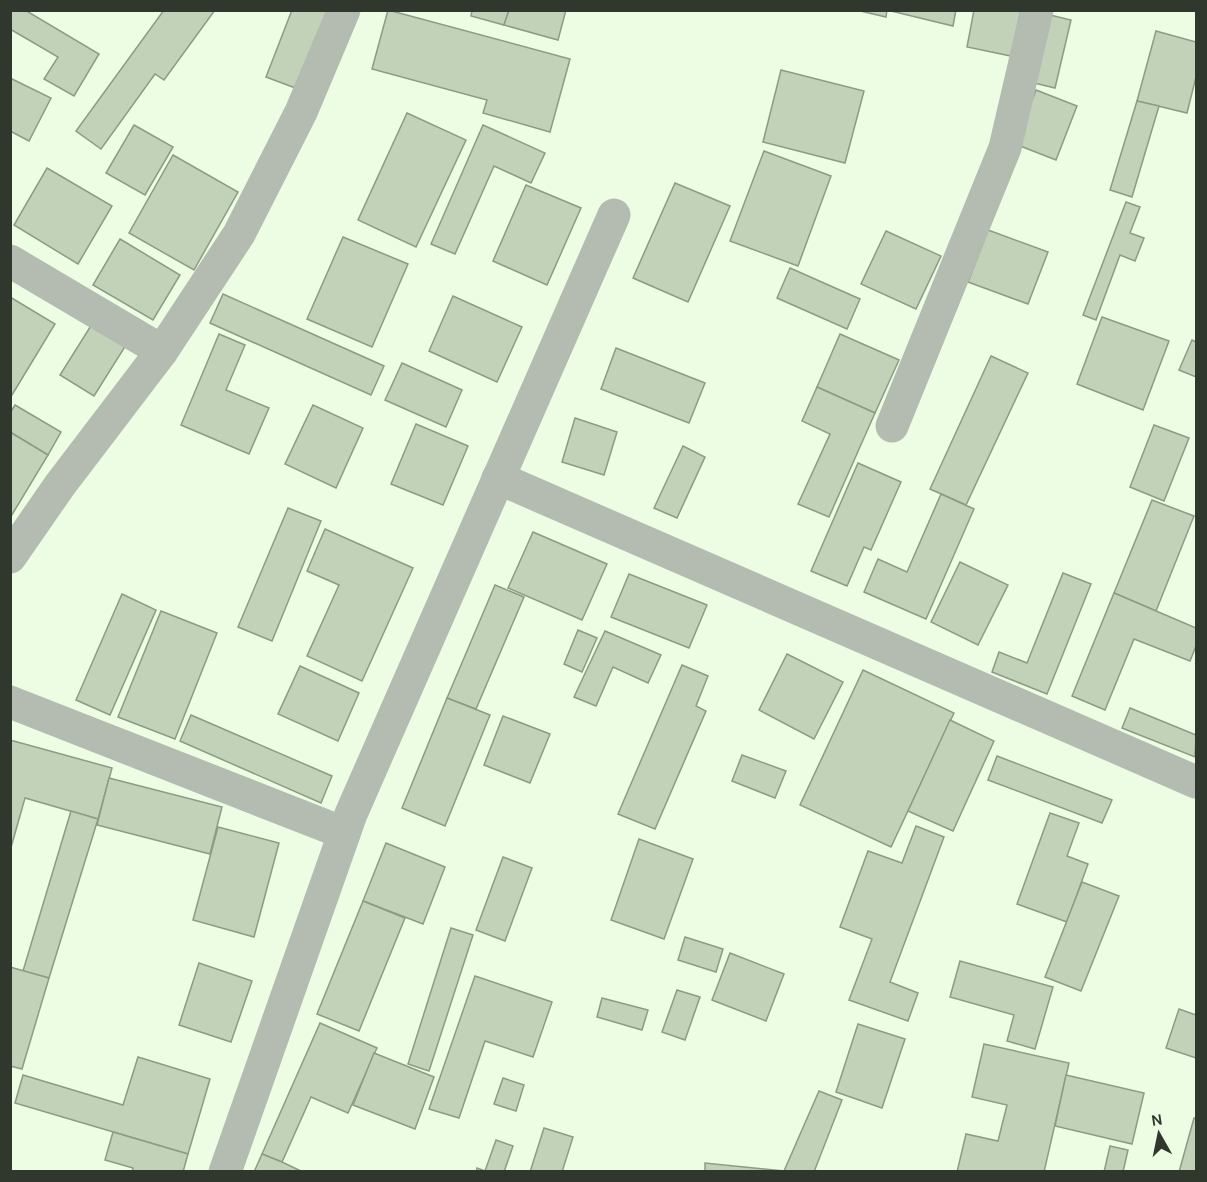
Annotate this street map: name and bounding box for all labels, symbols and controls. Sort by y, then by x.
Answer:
north arrow [1129,1104,1189,1164]
text: N [1150,1109,1164,1130]

